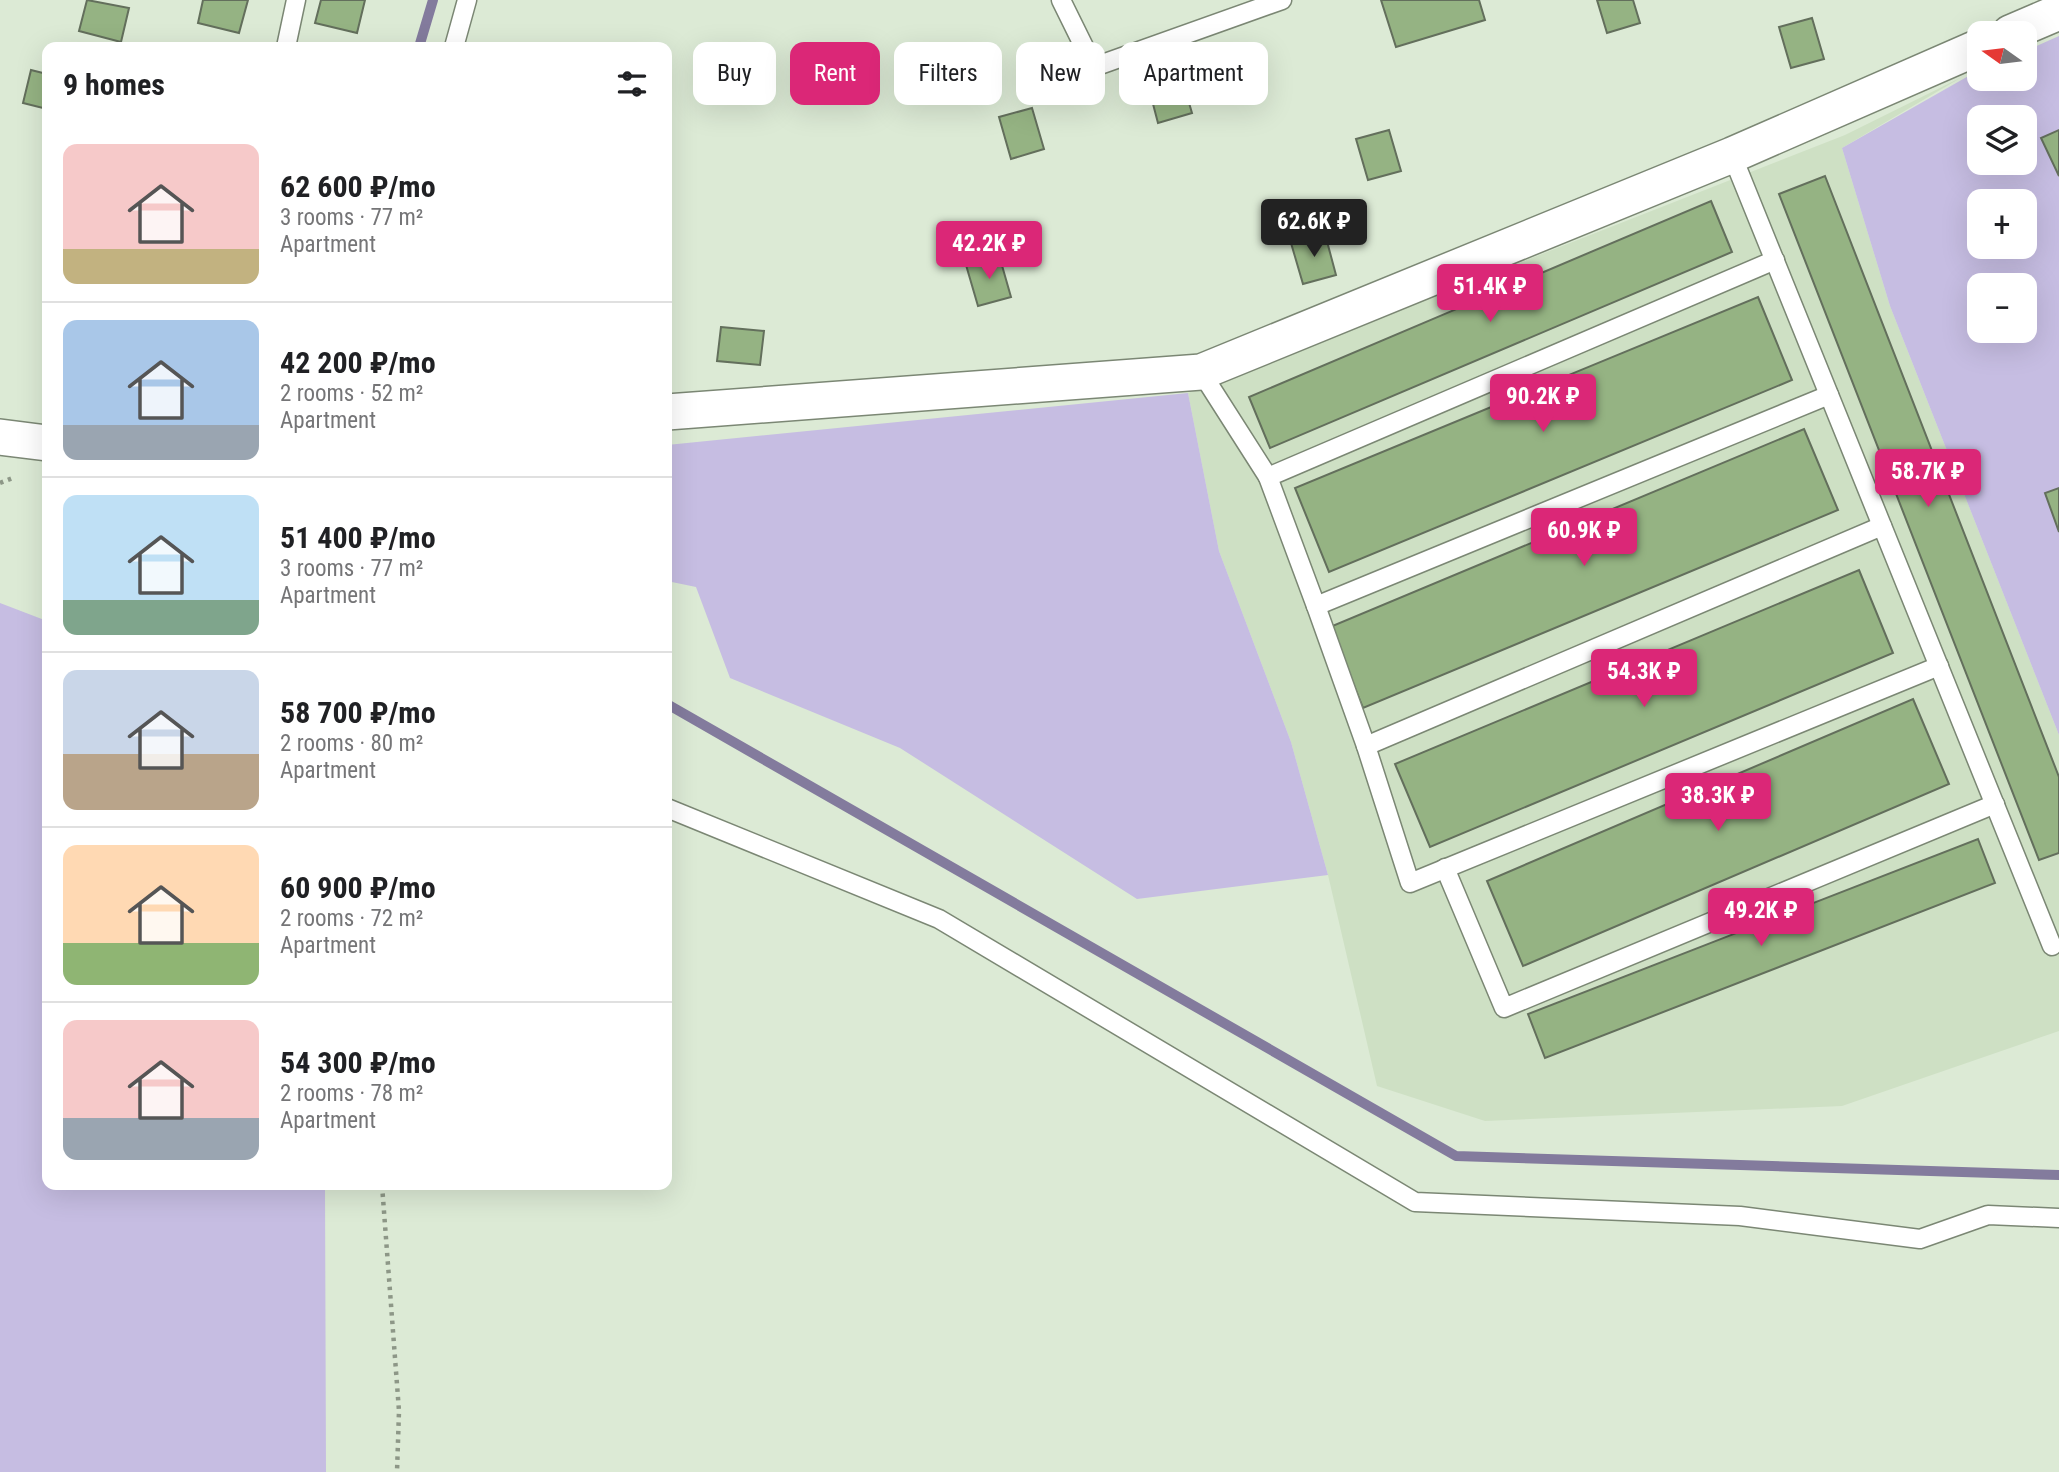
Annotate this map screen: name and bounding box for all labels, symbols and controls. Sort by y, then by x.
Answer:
north arrow [1967,21,2037,91]
map controls [1967,21,2037,343]
chip: Buy [693,42,776,105]
chip: Rent [790,42,880,105]
chip: Filters [894,42,1002,105]
chip: New [1016,42,1105,105]
chip: Apartment [1119,42,1268,105]
icon: filters [613,65,651,103]
text: 9 homes [63,67,165,102]
button: layers [1967,105,2037,175]
text: 62 600 ₽/mo [280,169,436,204]
icon: home [119,172,203,256]
button: + [1967,189,2037,259]
pin: 62.6K ₽ [1249,200,1379,259]
text: 3 rooms · 77 m² [280,204,423,231]
text: 62.6K ₽ [1277,208,1351,235]
pin: 42.2K ₽ [924,222,1054,281]
text: 42.2K ₽ [952,230,1026,257]
text: Apartment [280,231,376,258]
pin: 51.4K ₽ [1425,264,1555,324]
text: 51.4K ₽ [1453,273,1527,300]
button: − [1967,273,2037,343]
text: 42 200 ₽/mo [280,345,436,380]
icon: home [119,348,203,432]
pin: 90.2K ₽ [1478,374,1608,434]
text: 2 rooms · 52 m² [280,380,423,407]
text: 90.2K ₽ [1506,383,1580,410]
text: Apartment [280,407,376,434]
pin: 58.7K ₽ [1863,449,1993,509]
text: 58.7K ₽ [1891,458,1965,485]
pin: 60.9K ₽ [1519,508,1649,568]
text: 60.9K ₽ [1547,517,1621,544]
text: 51 400 ₽/mo [280,520,436,555]
icon: home [119,523,203,607]
text: 3 rooms · 77 m² [280,555,423,582]
text: Apartment [280,582,376,609]
pin: 54.3K ₽ [1579,650,1709,709]
text: 54.3K ₽ [1607,658,1681,685]
text: 58 700 ₽/mo [280,695,436,730]
icon: home [119,698,203,782]
text: 2 rooms · 80 m² [280,730,423,757]
text: Apartment [280,757,376,784]
pin: 38.3K ₽ [1653,774,1783,833]
text: 38.3K ₽ [1681,782,1755,809]
text: 60 900 ₽/mo [280,870,436,905]
icon: home [119,873,203,957]
pin: 49.2K ₽ [1696,888,1826,948]
text: 49.2K ₽ [1724,897,1798,924]
text: 2 rooms · 72 m² [280,905,423,932]
text: Apartment [280,932,376,959]
text: 54 300 ₽/mo [280,1045,436,1080]
icon: home [119,1048,203,1132]
text: 2 rooms · 78 m² [280,1080,423,1107]
text: Apartment [280,1107,376,1134]

